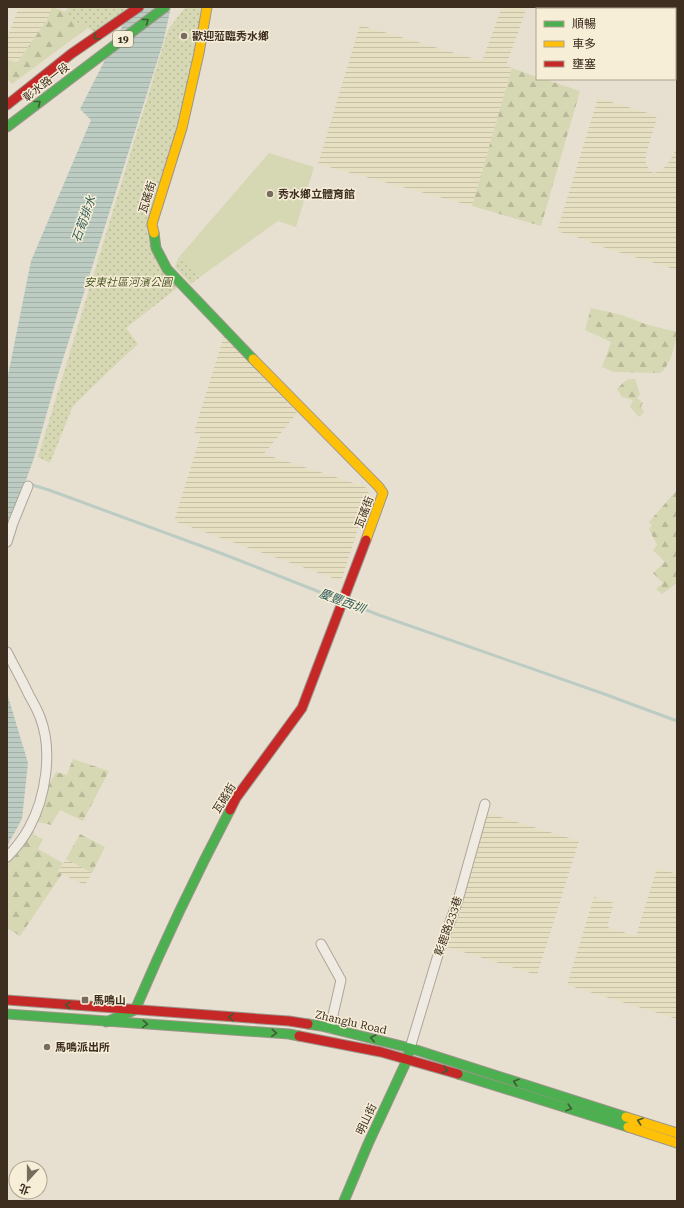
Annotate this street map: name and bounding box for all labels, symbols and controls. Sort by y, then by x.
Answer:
legend [536,8,676,80]
text: 順暢 [572,17,596,31]
one-way arrow [142,19,149,26]
place label: 歡迎蒞臨秀水鄉 [192,30,269,43]
road number: 19 [113,31,133,47]
marker: 歡迎蒞臨秀水鄉 [179,31,189,41]
one-way arrow [93,32,100,40]
text: 車多 [572,37,596,51]
text: 壅塞 [572,57,596,71]
street label: 彰水路一段 [21,60,72,104]
one-way arrow [33,101,40,108]
street label: 瓦磘街 [136,179,159,215]
place label: 秀水鄉立體育館 [278,188,355,201]
marker: 秀水鄉立體育館 [265,189,275,199]
water label: 石筍排水 [69,193,99,244]
park label: 安東社區河濱公園 [84,276,174,289]
street label: 瓦磘街 [353,494,376,530]
water label: 慶豐西圳 [317,586,369,617]
street label: 瓦磘街 [210,781,239,816]
street label: 彰鹿路233巷 [432,895,465,958]
place label: 馬鳴山 [93,994,126,1007]
marker: 馬鳴山 [80,995,90,1005]
one-way arrow [65,1001,71,1010]
street label: Zhanglu Road [314,1008,388,1037]
one-way arrow [228,1012,234,1021]
one-way arrow [142,1020,148,1029]
one-way arrow [271,1028,277,1037]
one-way arrow [370,1035,376,1043]
place label: 馬鳴派出所 [55,1041,110,1054]
marker: 馬鳴派出所 [42,1042,52,1052]
one-way arrow [441,1065,448,1074]
one-way arrow [513,1078,520,1087]
street label: 明山街 [354,1102,379,1137]
one-way arrow [565,1104,572,1112]
one-way arrow [636,1117,643,1126]
north arrow [8,1160,48,1200]
text: 北 [17,1181,32,1197]

